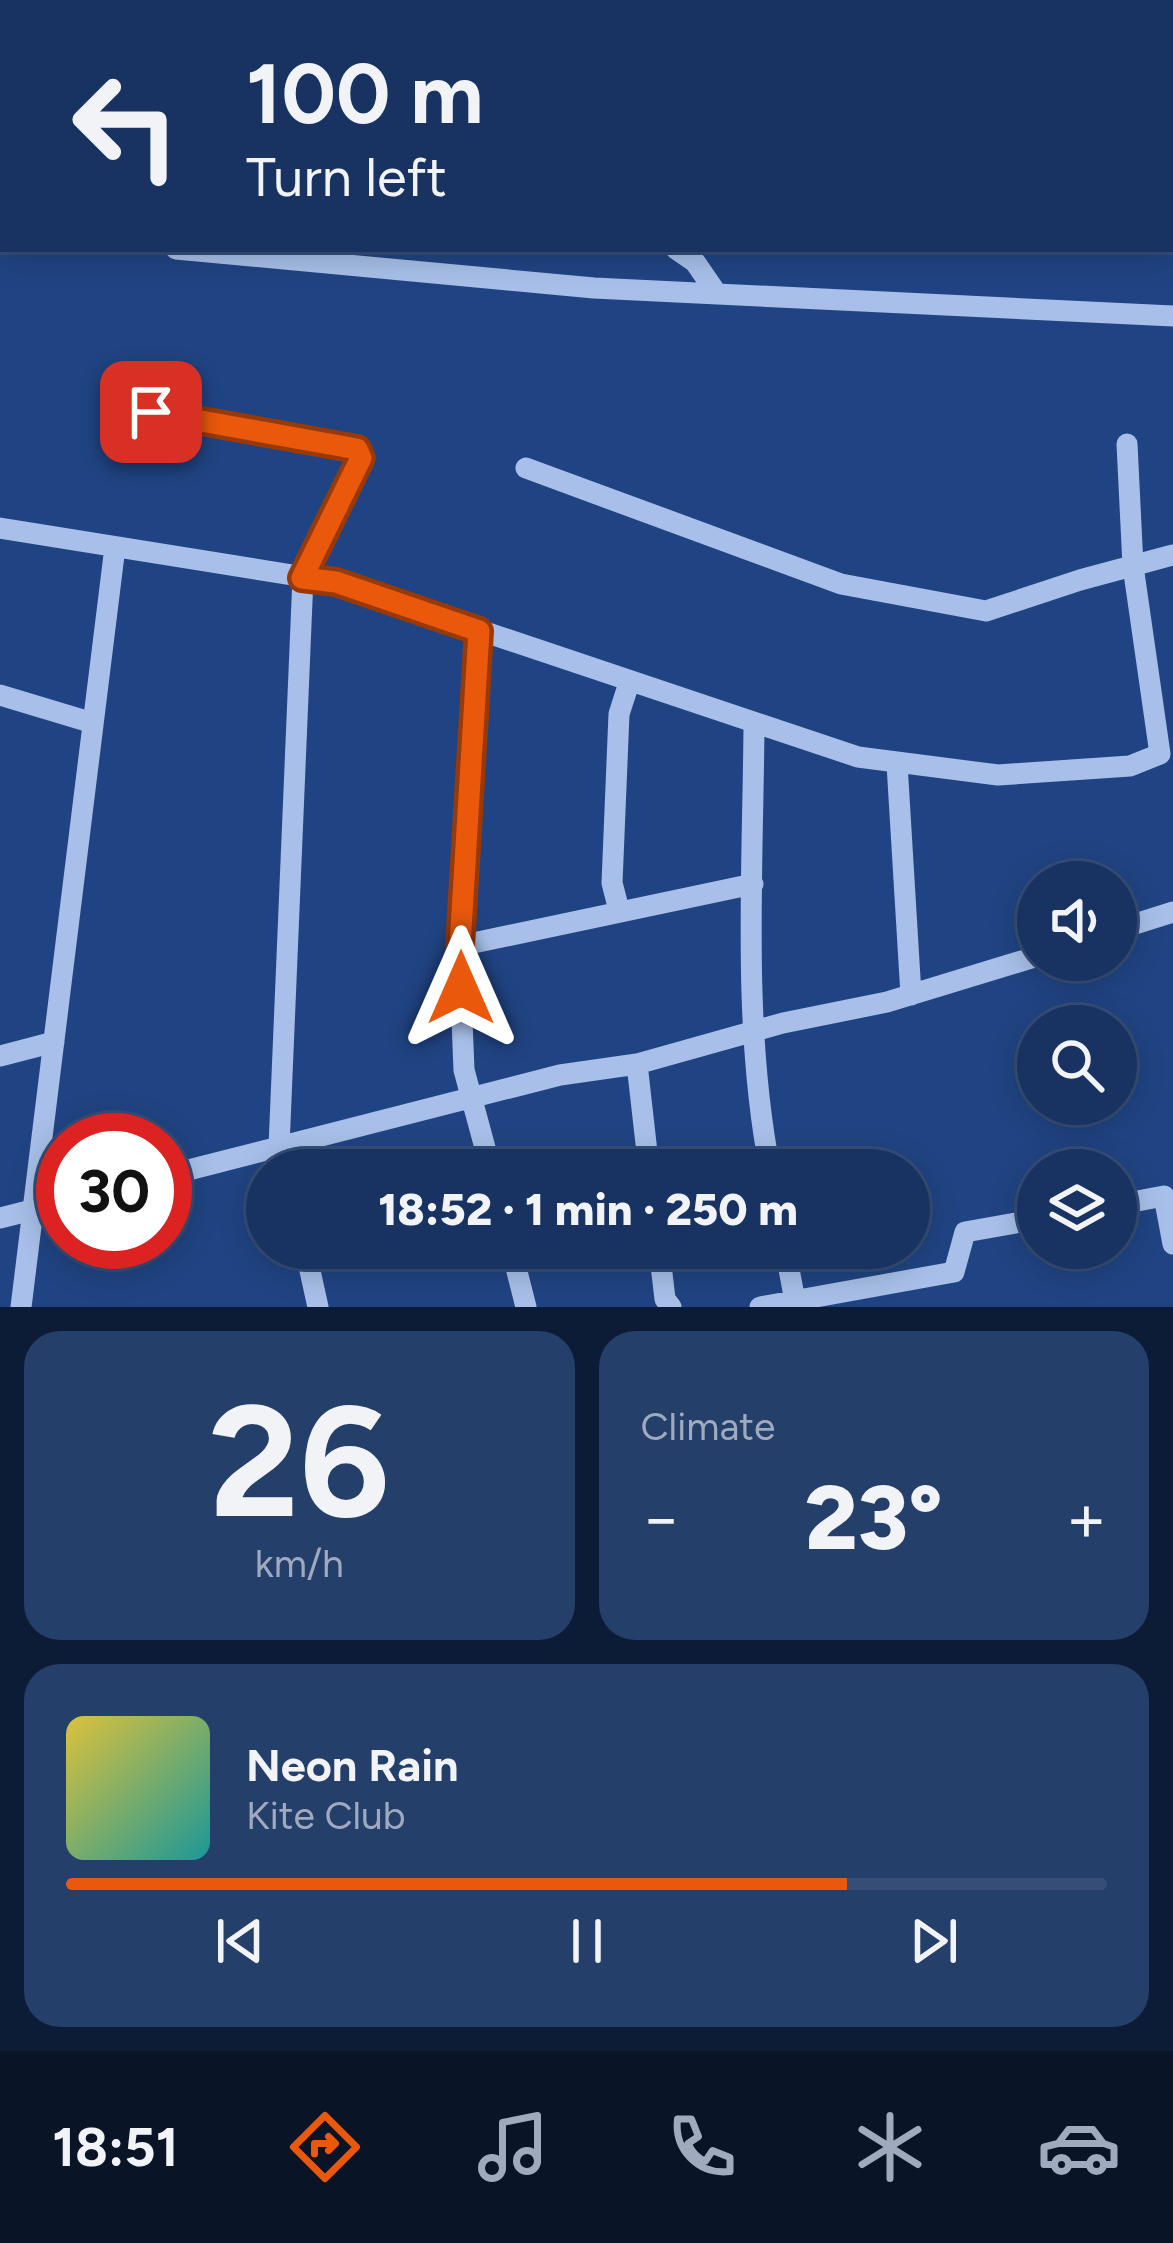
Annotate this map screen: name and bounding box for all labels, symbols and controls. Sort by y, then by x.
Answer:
text: 100 m [246,43,484,144]
icon: left [48,48,204,204]
text: Turn left [246,145,447,210]
pin [100,361,202,463]
icon: arrive [118,379,184,445]
map controls [1017,861,1137,1269]
button: sound [1017,861,1137,981]
position arrow [398,925,524,1051]
button: search [1017,1005,1137,1125]
speed limit sign: 30 [36,1113,192,1269]
button: layers [1017,1149,1137,1269]
text: 18:52 · 1 min · 250 m [378,1182,798,1236]
text: 26 [209,1368,390,1555]
text: Climate [641,1403,775,1450]
text: 23° [805,1463,943,1572]
text: − [641,1478,682,1558]
text: + [1066,1478,1107,1558]
text: km/h [255,1540,344,1587]
text: Neon Rain [246,1738,459,1792]
text: Kite Club [246,1792,406,1839]
icon: previous [207,1908,273,1974]
icon: pause [554,1908,620,1974]
icon: next [901,1908,967,1974]
icon: directions [283,2105,367,2189]
icon: music [471,2105,555,2189]
icon: phone [660,2105,744,2189]
icon: climate [848,2105,932,2189]
icon: car [1037,2105,1121,2189]
text: 18:51 [52,2115,178,2180]

